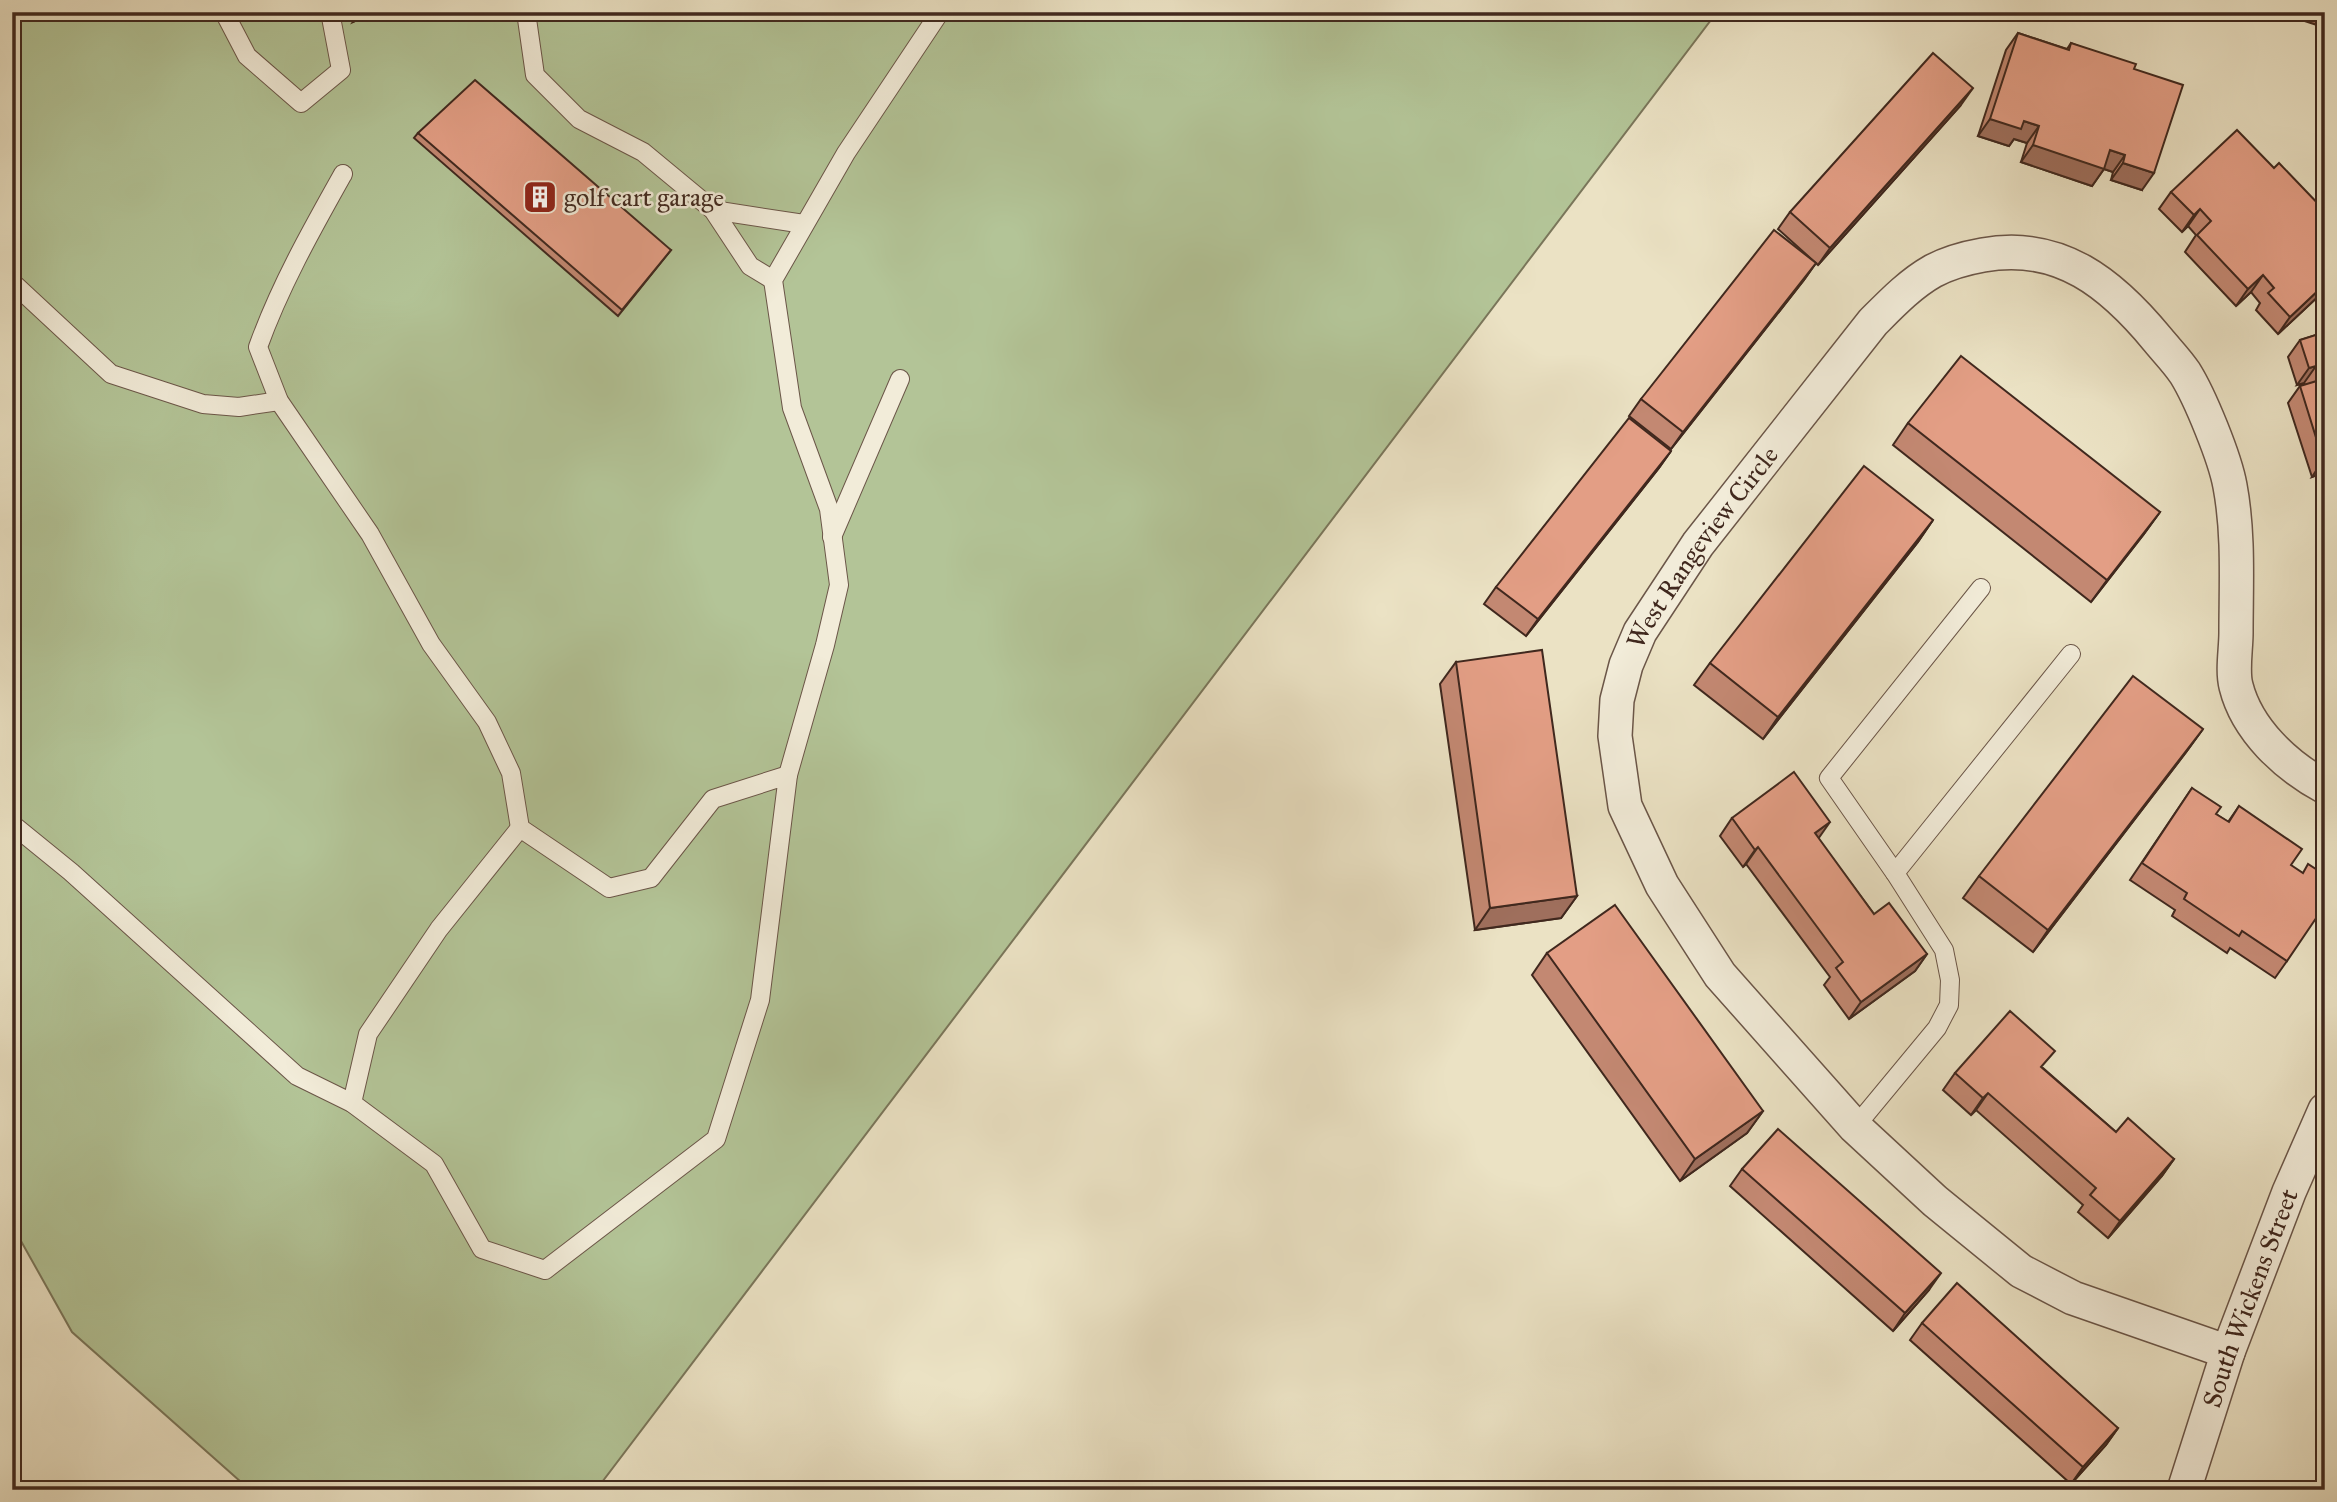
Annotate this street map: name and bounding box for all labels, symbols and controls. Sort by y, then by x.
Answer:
building icon: golf cart garage [521,178,559,216]
place label: golf cart garage [564,181,724,213]
street label: West Rangeview Circle [1619,439,1785,653]
street label: South Wickens Street [2195,1184,2305,1411]

